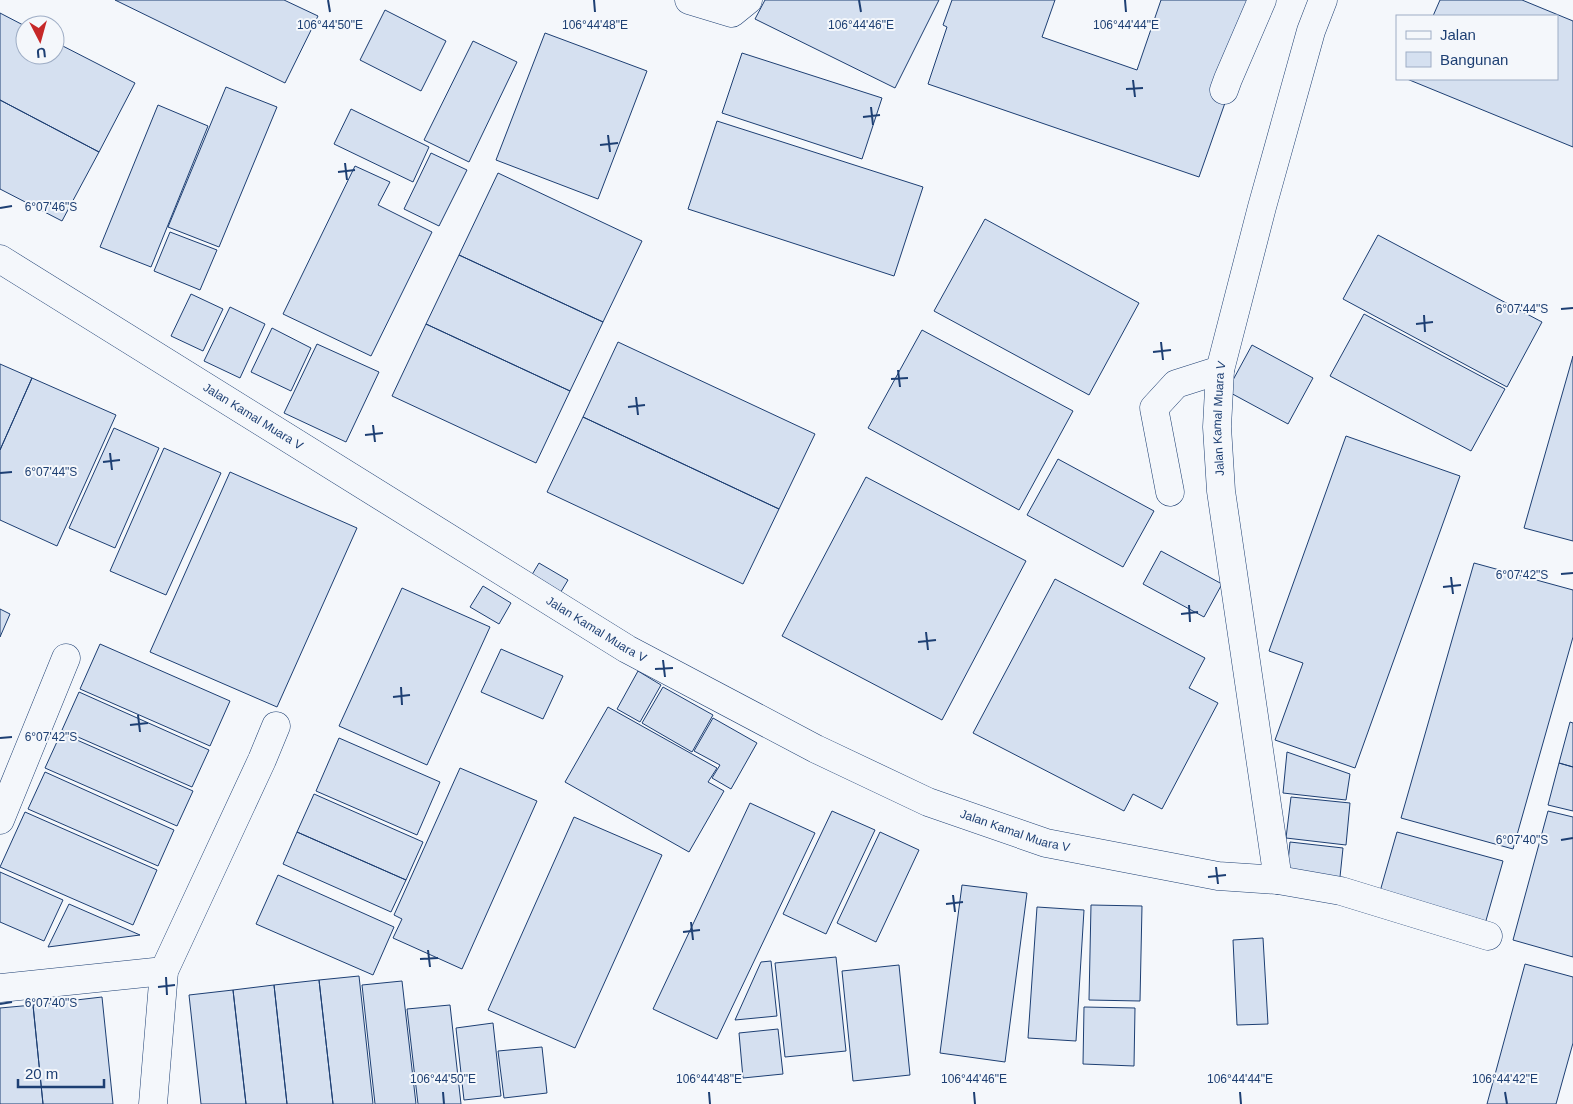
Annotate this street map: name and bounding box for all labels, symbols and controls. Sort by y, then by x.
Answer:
north arrow [15,15,65,65]
legend [1396,15,1558,80]
text: 106°44'50"E [297,18,363,32]
text: 106°44'48"E [562,18,628,32]
text: 106°44'46"E [828,18,894,32]
text: 106°44'44"E [1093,18,1159,32]
text: Jalan [1440,26,1476,43]
text: U [35,44,47,61]
text: Bangunan [1440,51,1508,68]
text: 6°07'46"S [25,200,77,214]
text: 6°07'44"S [1496,302,1548,316]
street label: Jalan Kamal Muara V [1210,360,1229,476]
street label: Jalan Kamal Muara V [201,380,306,453]
text: 6°07'44"S [25,465,77,479]
text: 6°07'42"S [1496,568,1548,582]
street label: Jalan Kamal Muara V [544,593,649,665]
text: 6°07'42"S [25,730,77,744]
street label: Jalan Kamal Muara V [958,807,1071,854]
text: 6°07'40"S [1496,833,1548,847]
text: 6°07'40"S [25,996,77,1010]
scale bar [18,1056,104,1088]
text: 20 m [25,1065,58,1082]
text: 106°44'50"E [410,1072,476,1086]
text: 106°44'48"E [676,1072,742,1086]
text: 106°44'46"E [941,1072,1007,1086]
text: 106°44'44"E [1207,1072,1273,1086]
text: 106°44'42"E [1472,1072,1538,1086]

